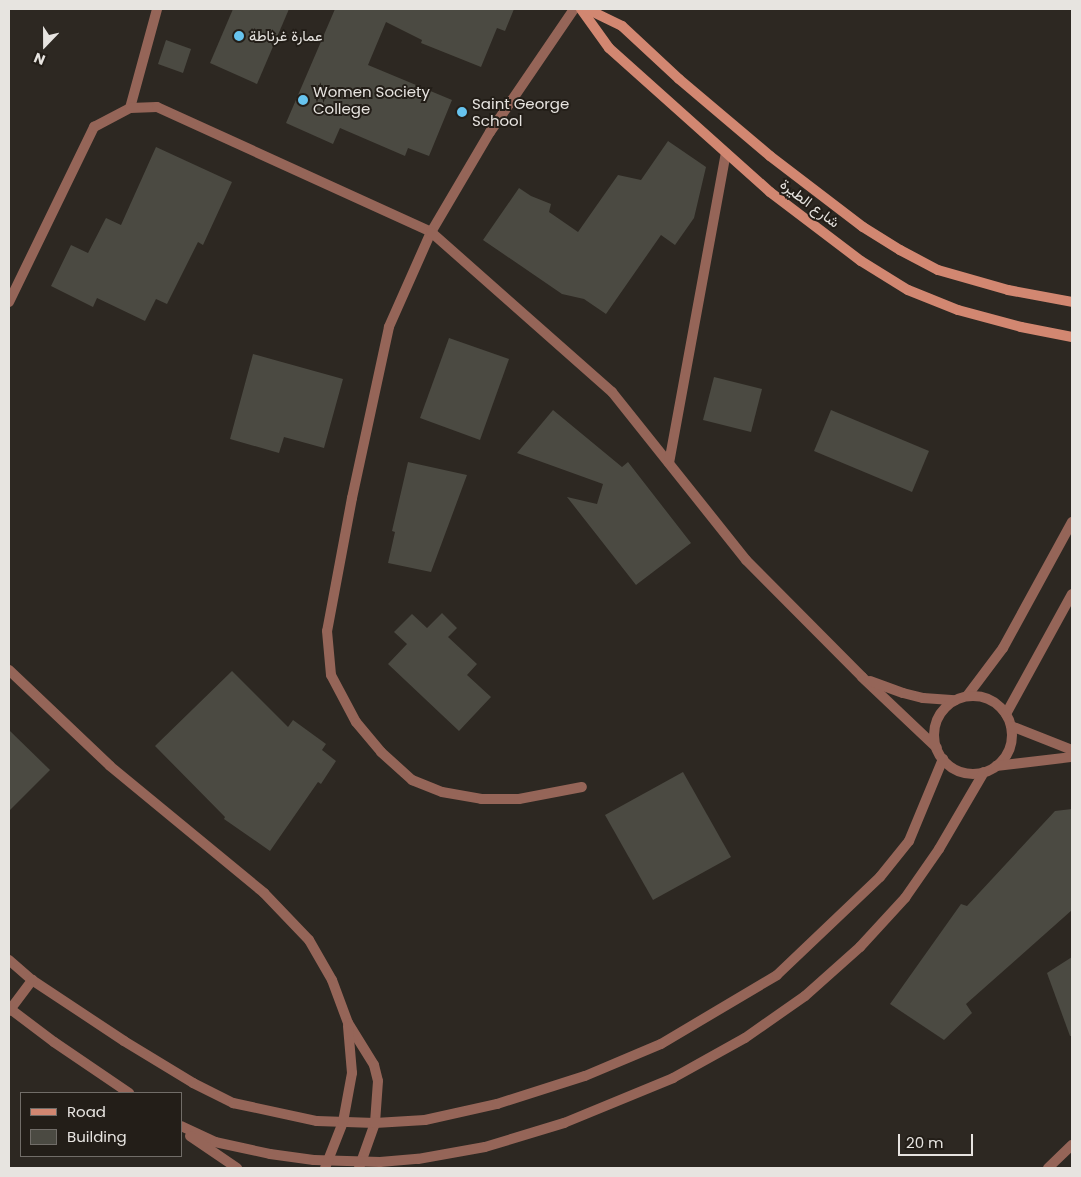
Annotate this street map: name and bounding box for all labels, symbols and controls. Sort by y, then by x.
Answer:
north arrow [20,20,70,70]
place label: عمارة غرناطة [249,27,323,45]
marker: عمارة غرناطة [233,30,245,42]
text: N [31,48,48,70]
place label: Women Society College [313,82,430,117]
marker: Women Society College [297,94,309,106]
place label: Saint George School [472,94,569,129]
marker: Saint George School [456,106,468,118]
street label: شارع الطيرة [777,175,843,231]
legend [20,1092,182,1157]
text: Road [67,1101,106,1122]
scale bar [901,1124,976,1156]
text: Building [67,1126,127,1147]
text: 20 m [906,1132,944,1153]

